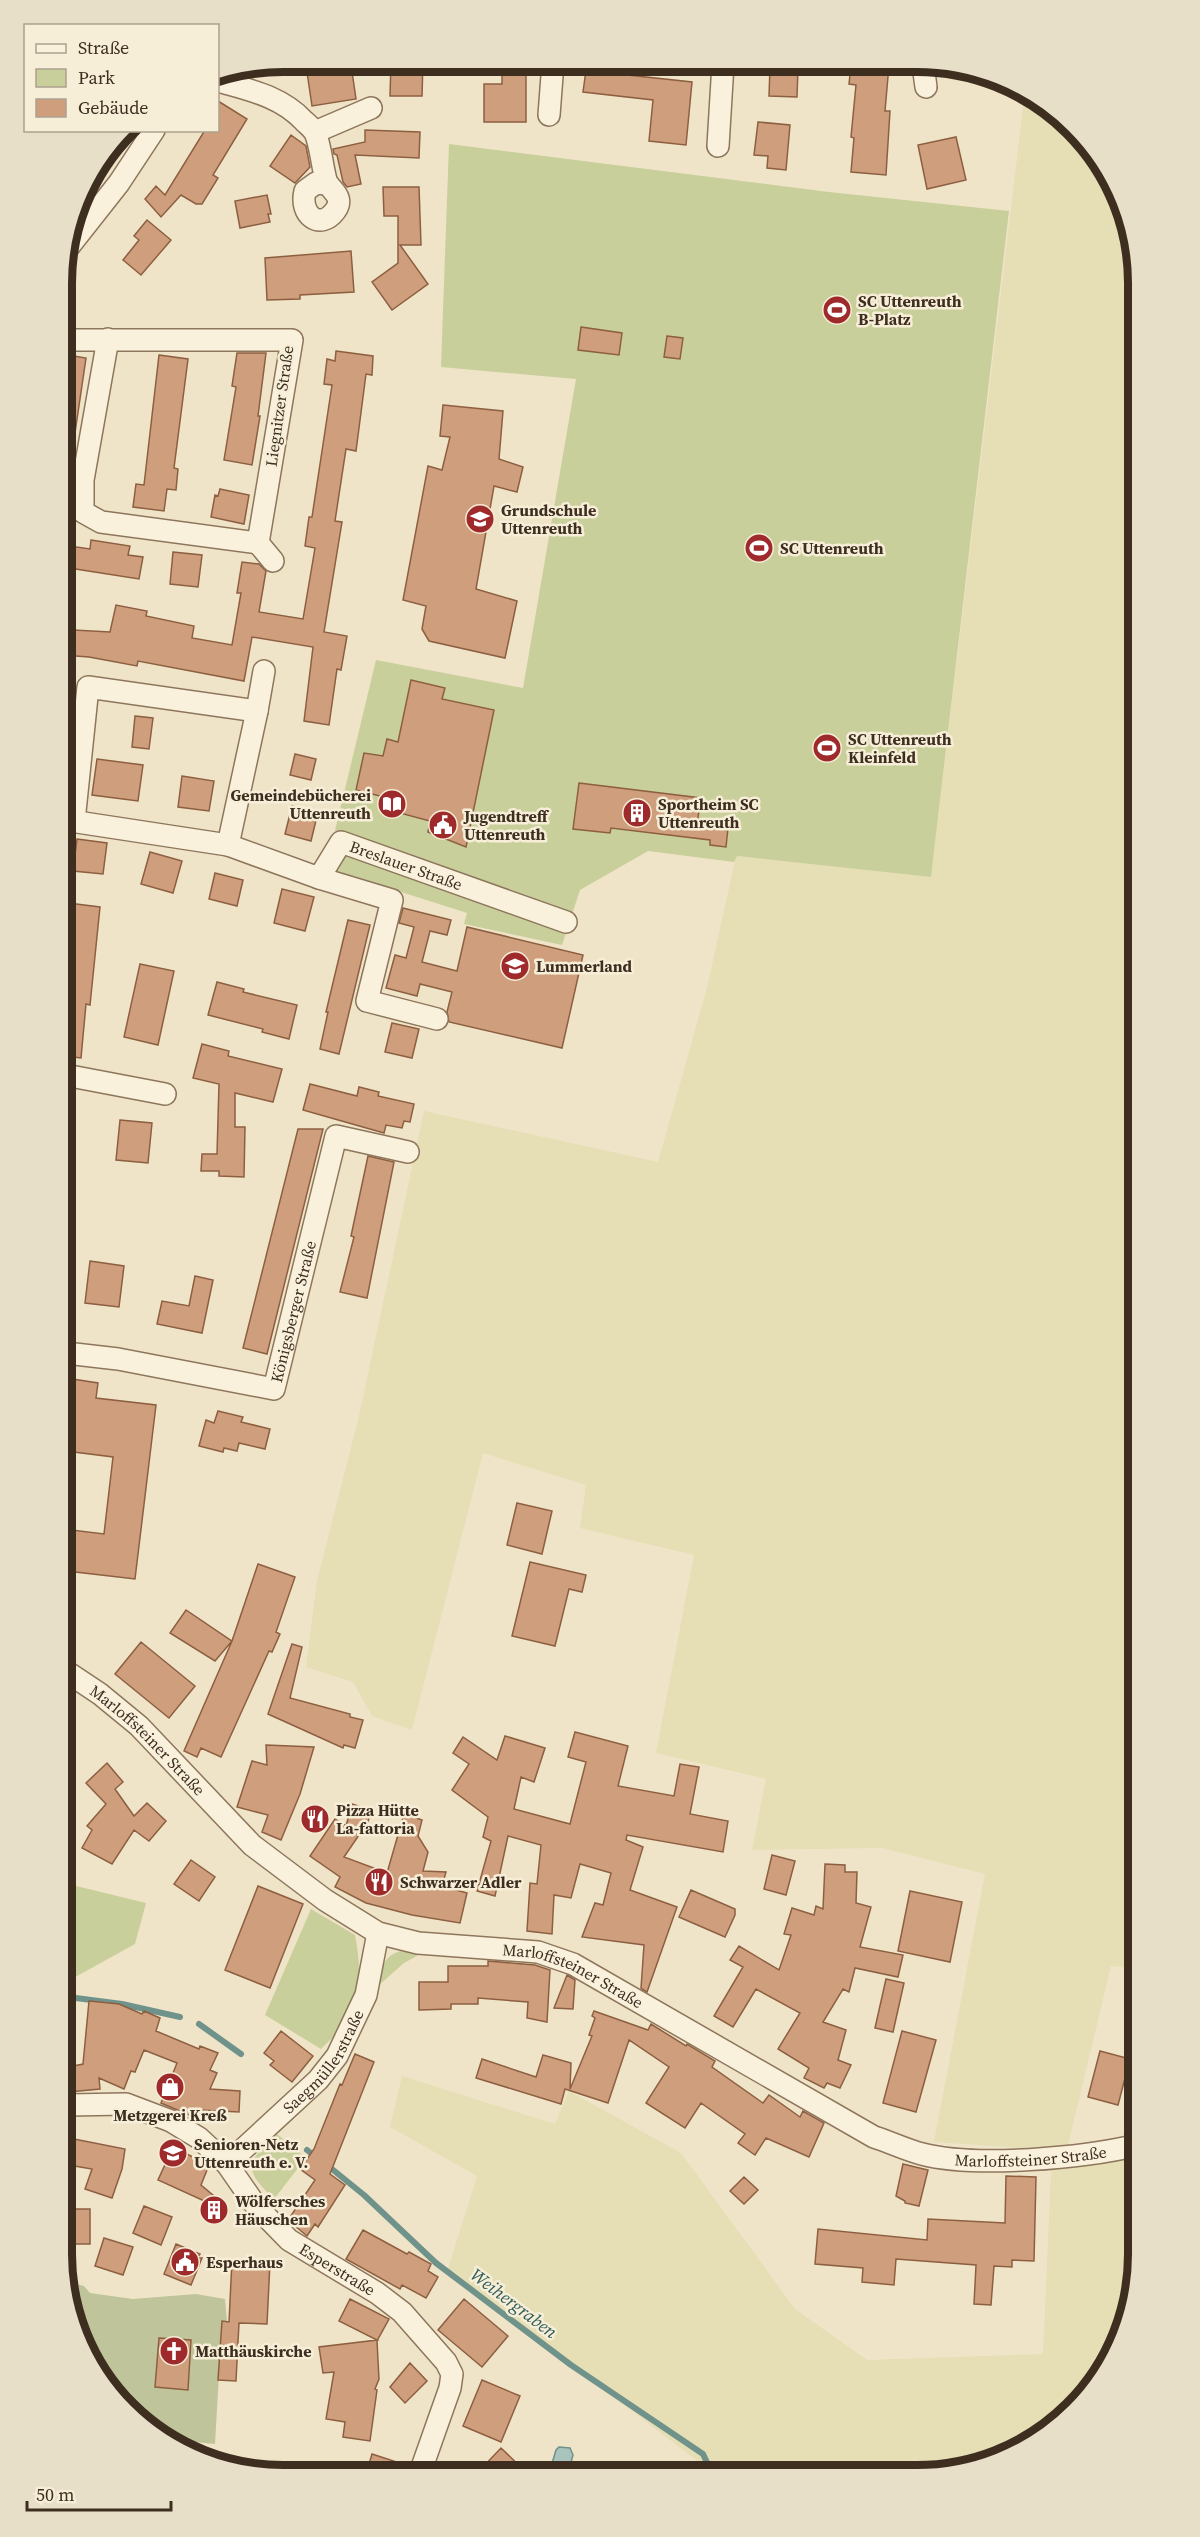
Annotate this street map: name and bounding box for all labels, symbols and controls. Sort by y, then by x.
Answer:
legend [24,24,219,132]
text: Straße [78,35,129,60]
text: Park [78,65,115,90]
text: Gebäude [78,95,149,120]
place label: SC Uttenreuth B-Platz [858,290,962,330]
sports icon: SC Uttenreuth B-Platz [821,294,853,326]
street label: Liegnitzer Straße [260,344,298,468]
place label: Grundschule Uttenreuth [501,499,596,539]
school or university icon: Grundschule Uttenreuth [464,503,496,535]
sports icon: SC Uttenreuth [743,532,775,564]
place label: SC Uttenreuth [780,537,884,559]
place label: SC Uttenreuth Kleinfeld [848,728,952,768]
sports icon: SC Uttenreuth Kleinfeld [811,732,843,764]
place label: Gemeindebücherei Uttenreuth [231,784,371,824]
library icon: Gemeindebücherei Uttenreuth [376,788,408,820]
place label: Sportheim SC Uttenreuth [658,793,759,833]
building icon: Sportheim SC Uttenreuth [621,797,653,829]
place label: Jugendtreff Uttenreuth [463,805,550,845]
public building icon: Jugendtreff Uttenreuth [427,809,459,841]
street label: Breslauer Straße [347,835,465,895]
school or university icon: Lummerland [499,950,531,982]
place label: Lummerland [536,955,633,977]
street label: Königsberger Straße [265,1238,321,1385]
street label: Marloffsteiner Straße [86,1679,210,1800]
place label: Pizza Hütte La-fattoria [336,1799,419,1839]
restaurant icon: Pizza Hütte La-fattoria [299,1803,331,1835]
restaurant icon: Schwarzer Adler [363,1866,395,1898]
place label: Schwarzer Adler [400,1871,522,1893]
street label: Marloffsteiner Straße [502,1938,647,2013]
street label: Saegmüllerstraße [278,2006,369,2118]
shop icon: Metzgerei Kreß [154,2071,186,2103]
place label: Metzgerei Kreß [113,2104,227,2126]
place label: Senioren-Netz Uttenreuth e. V. [194,2133,308,2173]
school or university icon: Senioren-Netz Uttenreuth e. V. [157,2137,189,2169]
street label: Marloffsteiner Straße [954,2140,1108,2172]
place label: Wölfersches Häuschen [235,2190,325,2230]
building icon: Wölfersches Häuschen [198,2194,230,2226]
street label: Esperstraße [295,2238,380,2301]
public building icon: Esperhaus [169,2246,201,2278]
place label: Esperhaus [206,2251,283,2273]
water label: Weihergraben [465,2262,563,2344]
church icon: Matthäuskirche [158,2335,190,2367]
place label: Matthäuskirche [195,2340,312,2362]
scale bar [27,2474,171,2512]
text: 50 m [36,2482,74,2507]

